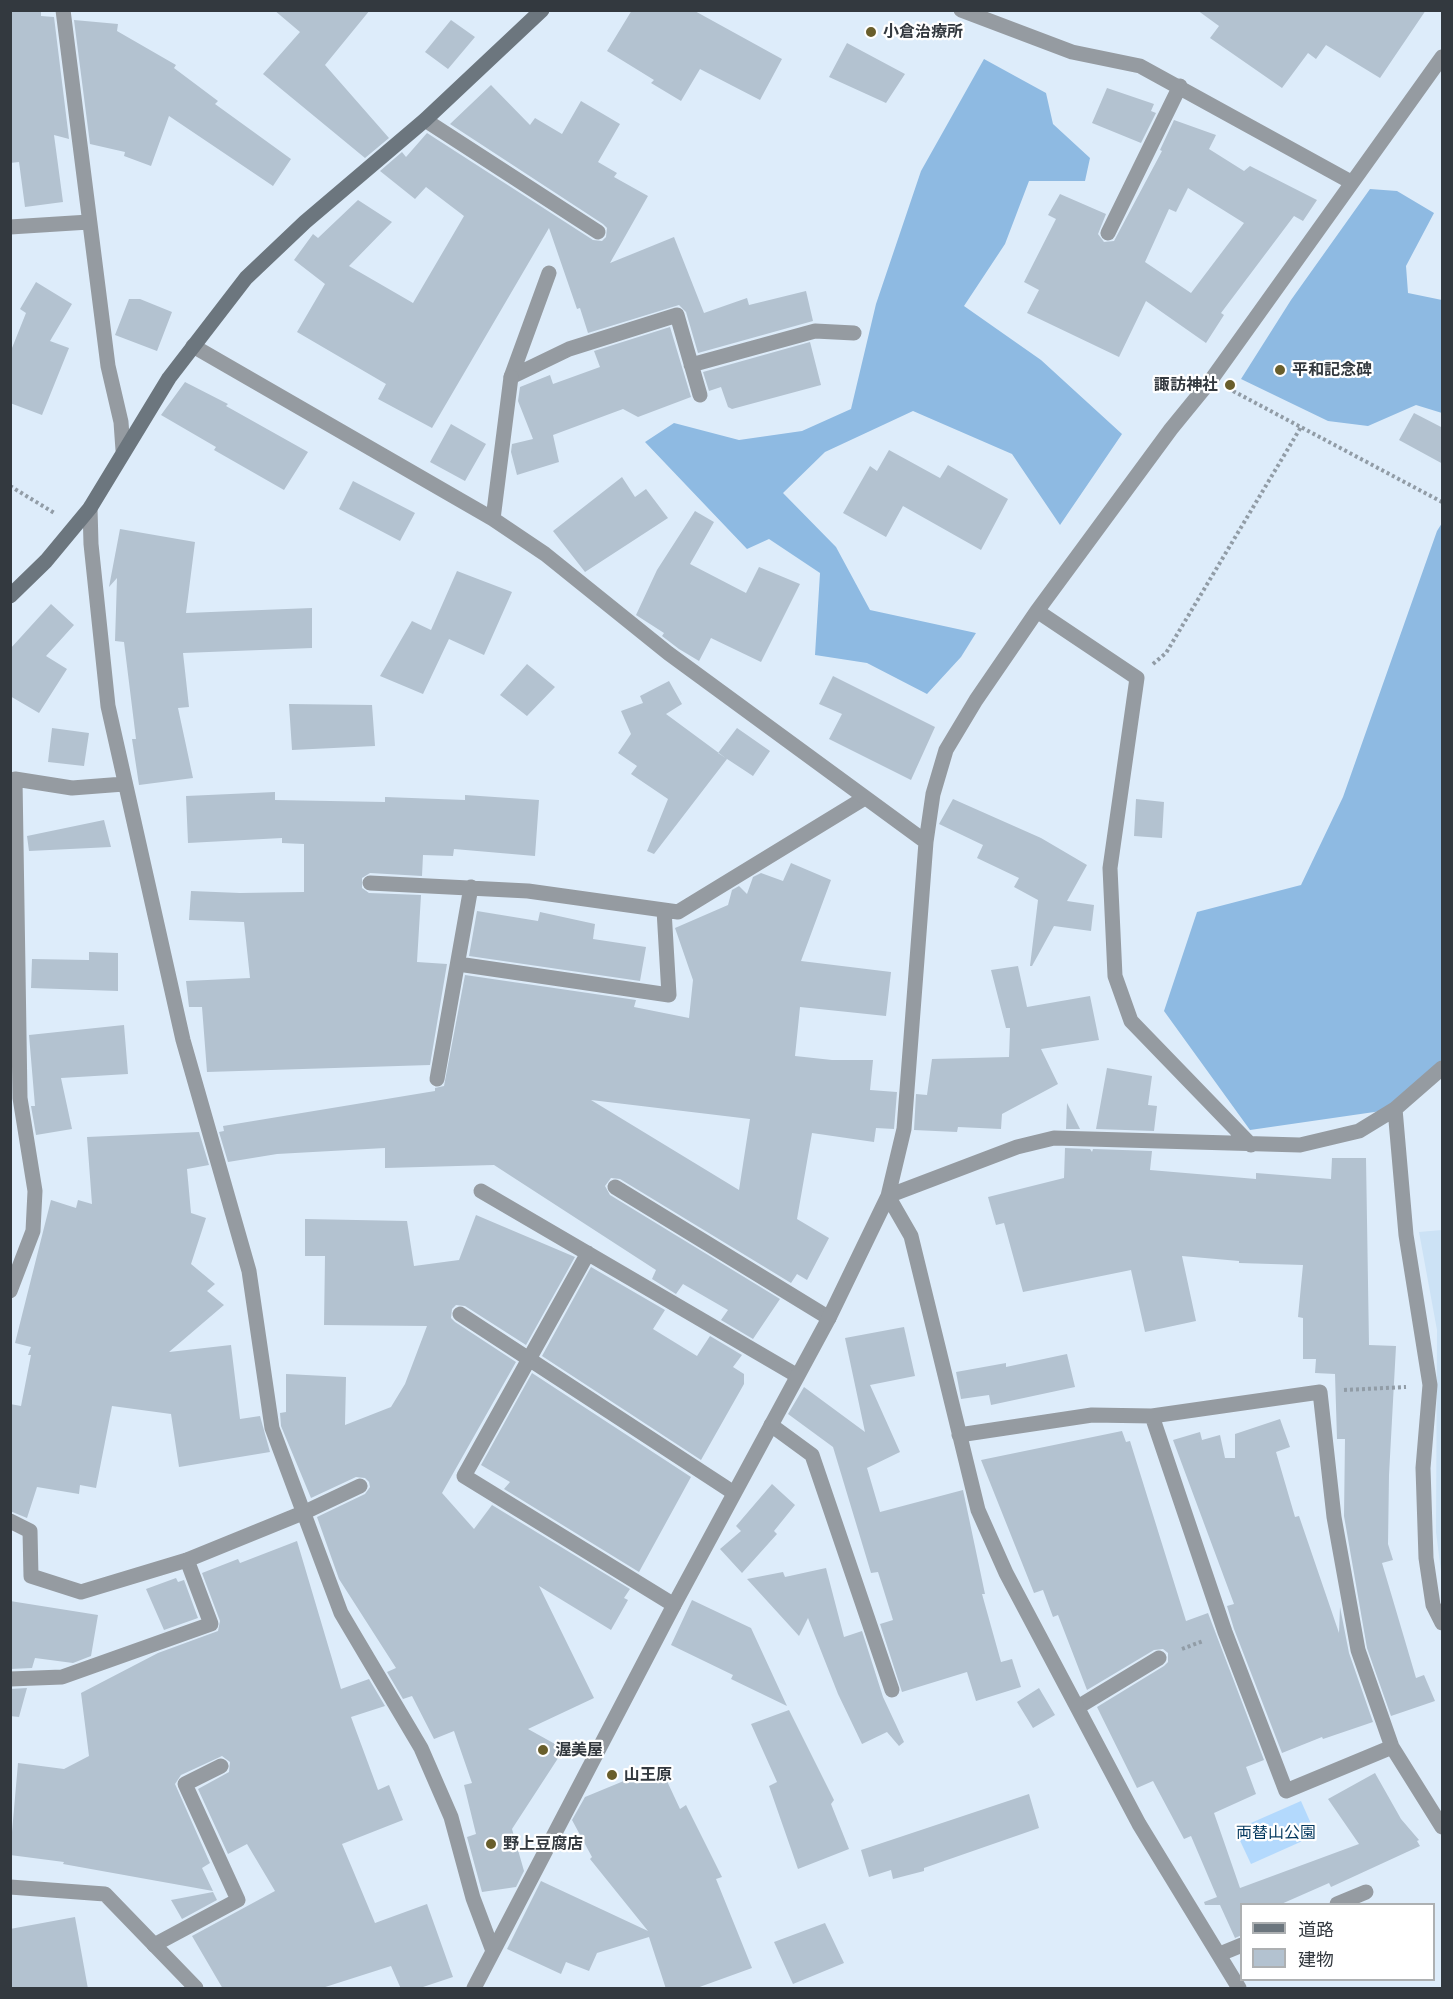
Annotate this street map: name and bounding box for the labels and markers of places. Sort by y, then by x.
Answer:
place label: 小倉治療所 [883,22,963,42]
marker: 小倉治療所 [864,25,878,39]
place label: 平和記念碑 [1292,360,1372,380]
marker: 平和記念碑 [1273,363,1287,377]
place label: 諏訪神社 [1154,375,1218,395]
marker: 諏訪神社 [1223,378,1237,392]
place label: 渥美屋 [555,1740,603,1760]
marker: 渥美屋 [536,1743,550,1757]
place label: 山王原 [624,1765,672,1785]
marker: 山王原 [605,1768,619,1782]
place label: 野上豆腐店 [503,1834,583,1854]
marker: 野上豆腐店 [484,1837,498,1851]

